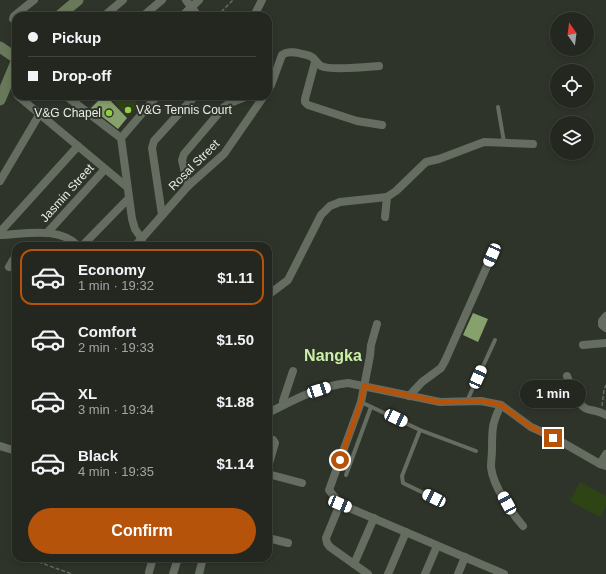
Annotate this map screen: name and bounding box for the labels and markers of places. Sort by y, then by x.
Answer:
place label: V&G Tennis Court [136,103,232,117]
marker: V&G Tennis Court [123,105,133,115]
place label: V&G Chapel [34,106,101,120]
marker: V&G Chapel [104,108,114,118]

